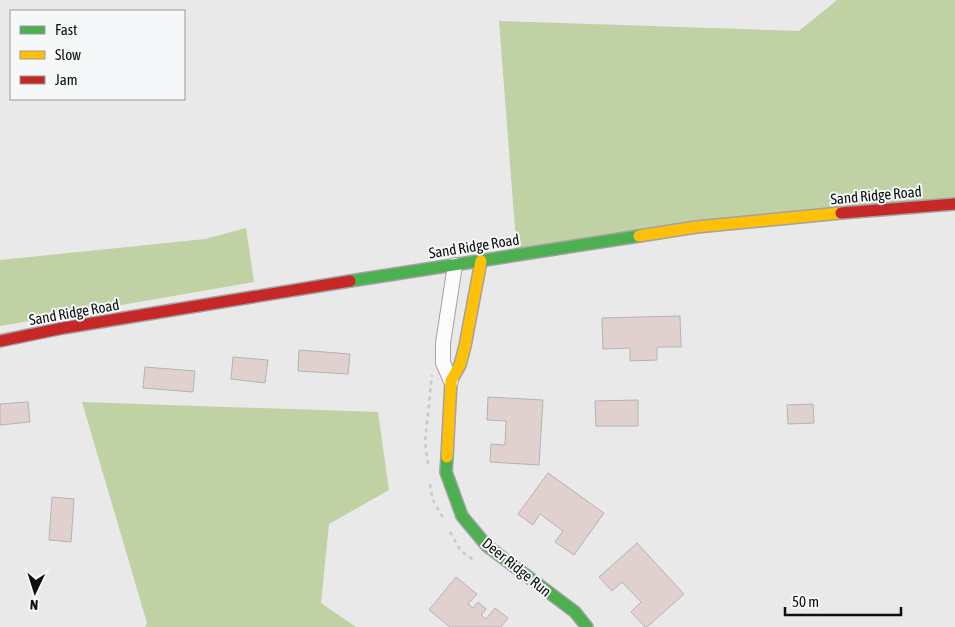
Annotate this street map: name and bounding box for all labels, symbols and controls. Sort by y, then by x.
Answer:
legend [10,10,185,100]
text: Fast [55,21,77,38]
text: Slow [55,46,81,63]
text: Jam [55,71,78,88]
street label: Sand Ridge Road [830,183,922,207]
street label: Sand Ridge Road [428,230,520,262]
street label: Sand Ridge Road [27,296,121,328]
street label: Deer Ridge Run [479,534,555,600]
north arrow [10,567,60,617]
scale bar [785,584,901,616]
text: 50 m [792,593,819,610]
text: N [29,597,39,613]

